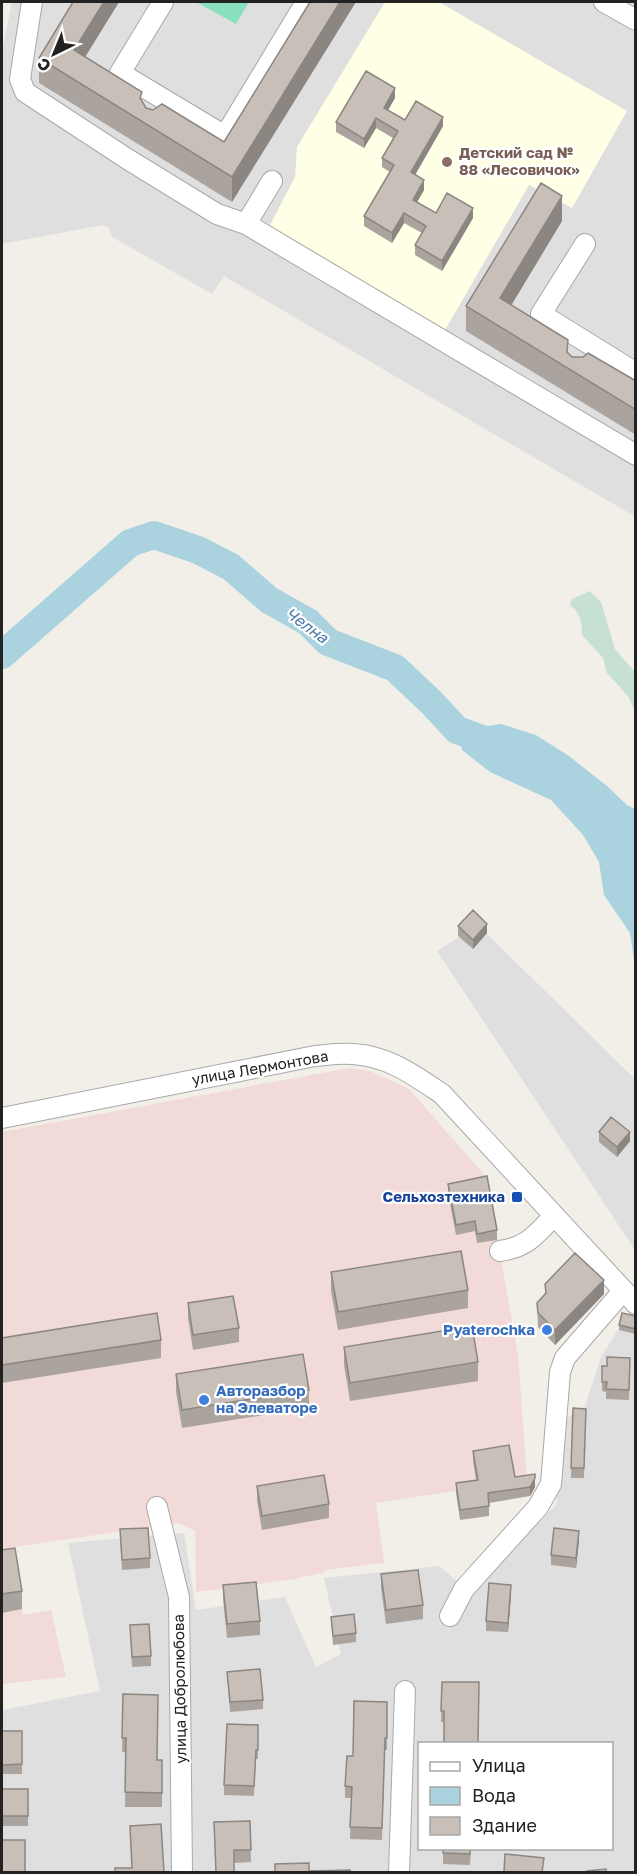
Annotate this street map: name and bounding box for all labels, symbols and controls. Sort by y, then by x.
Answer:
north arrow [24,24,84,84]
text: С [33,54,55,76]
place label: Детский сад № 88 «Лесовичок» [459,143,580,178]
marker: Детский сад № 88 «Лесовичок» [440,155,454,169]
water label: Челна [282,603,333,648]
street label: улица Лермонтова [190,1046,330,1088]
place label: Сельхозтехника [382,1187,505,1205]
marker: Сельхозтехника [510,1190,524,1204]
place label: Pyaterochka [443,1320,535,1338]
marker: Pyaterochka [540,1323,554,1337]
place label: Авторазбор на Элеваторе [216,1381,318,1416]
marker: Авторазбор на Элеваторе [197,1393,211,1407]
street label: улица Добролюбова [169,1614,189,1764]
legend [418,1742,613,1850]
text: Улица [472,1754,526,1776]
text: Вода [472,1784,516,1806]
text: Здание [472,1814,537,1836]

